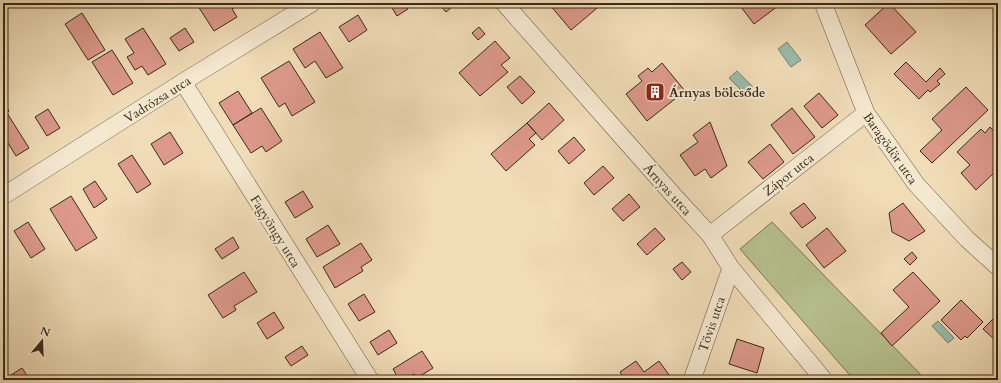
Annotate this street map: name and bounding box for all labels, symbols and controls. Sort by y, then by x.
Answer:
street label: Vadrózsa utca [121,72,195,128]
building icon: Árnyas bölcsőde [644,81,666,103]
place label: Árnyas bölcsőde [669,84,766,102]
street label: Baragödör utca [859,109,922,188]
street label: Zápor utca [759,149,818,200]
street label: Árnyas utca [639,160,696,220]
street label: Fagyöngy utca [246,192,305,271]
street label: Tövis utca [694,294,730,354]
north arrow [22,321,62,361]
text: N [38,323,52,341]

